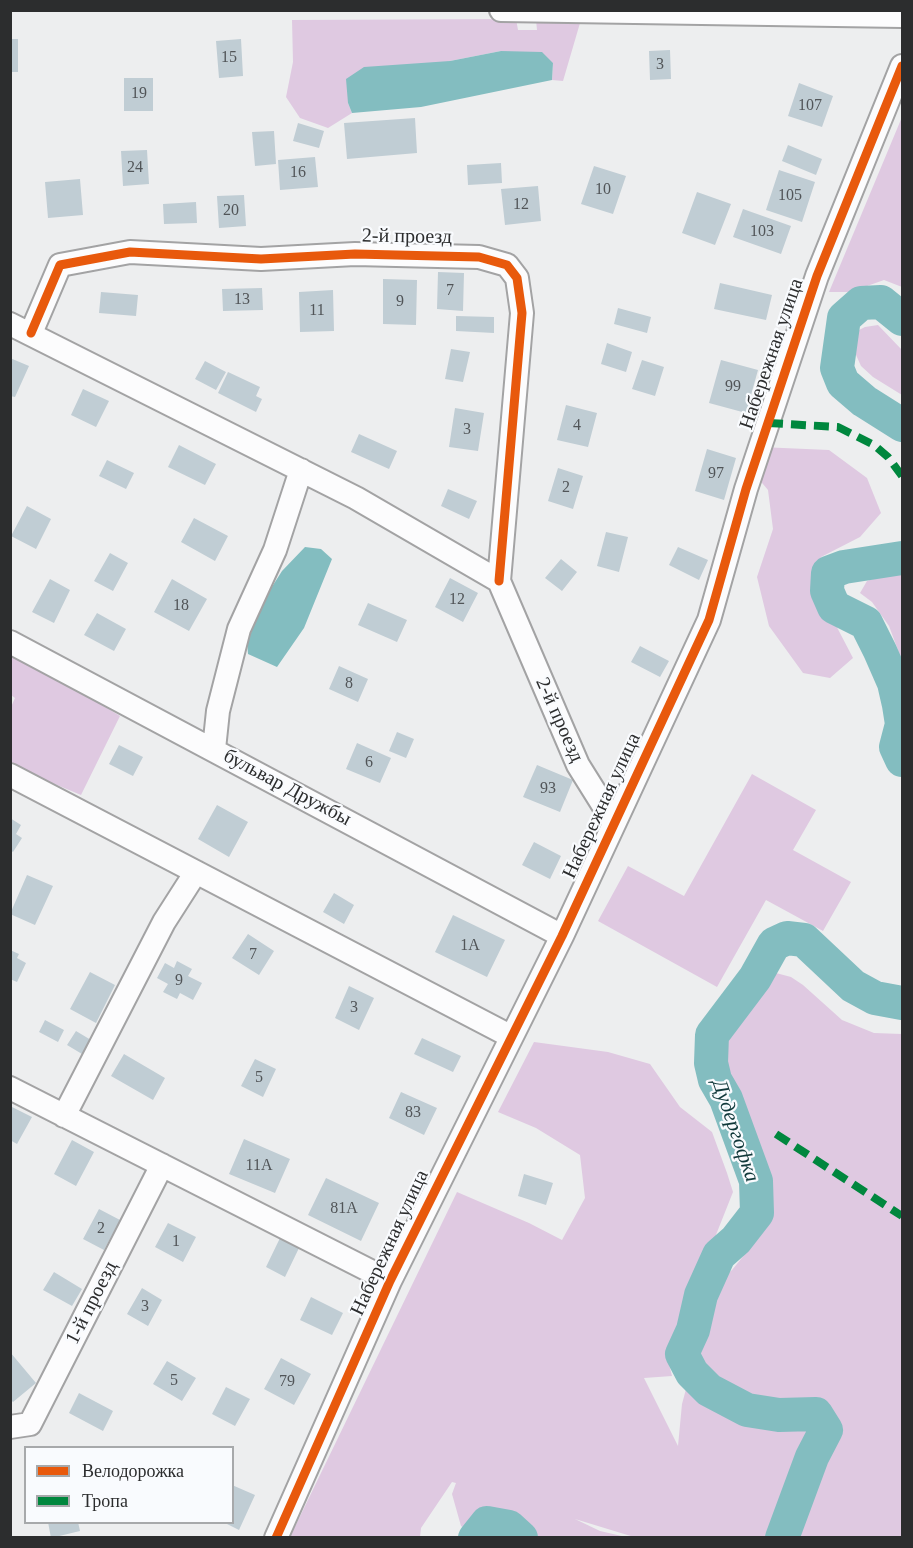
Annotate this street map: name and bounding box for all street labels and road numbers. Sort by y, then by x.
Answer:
street label: 2-й проезд [362,224,452,250]
street label: Набережная улица [735,275,809,433]
street label: 2-й проезд [530,674,588,766]
street label: Набережная улица [558,729,646,883]
street label: бульвар Дружбы [219,744,355,832]
street label: Набережная улица [346,1166,434,1320]
street label: 1-й проезд [61,1257,123,1349]

